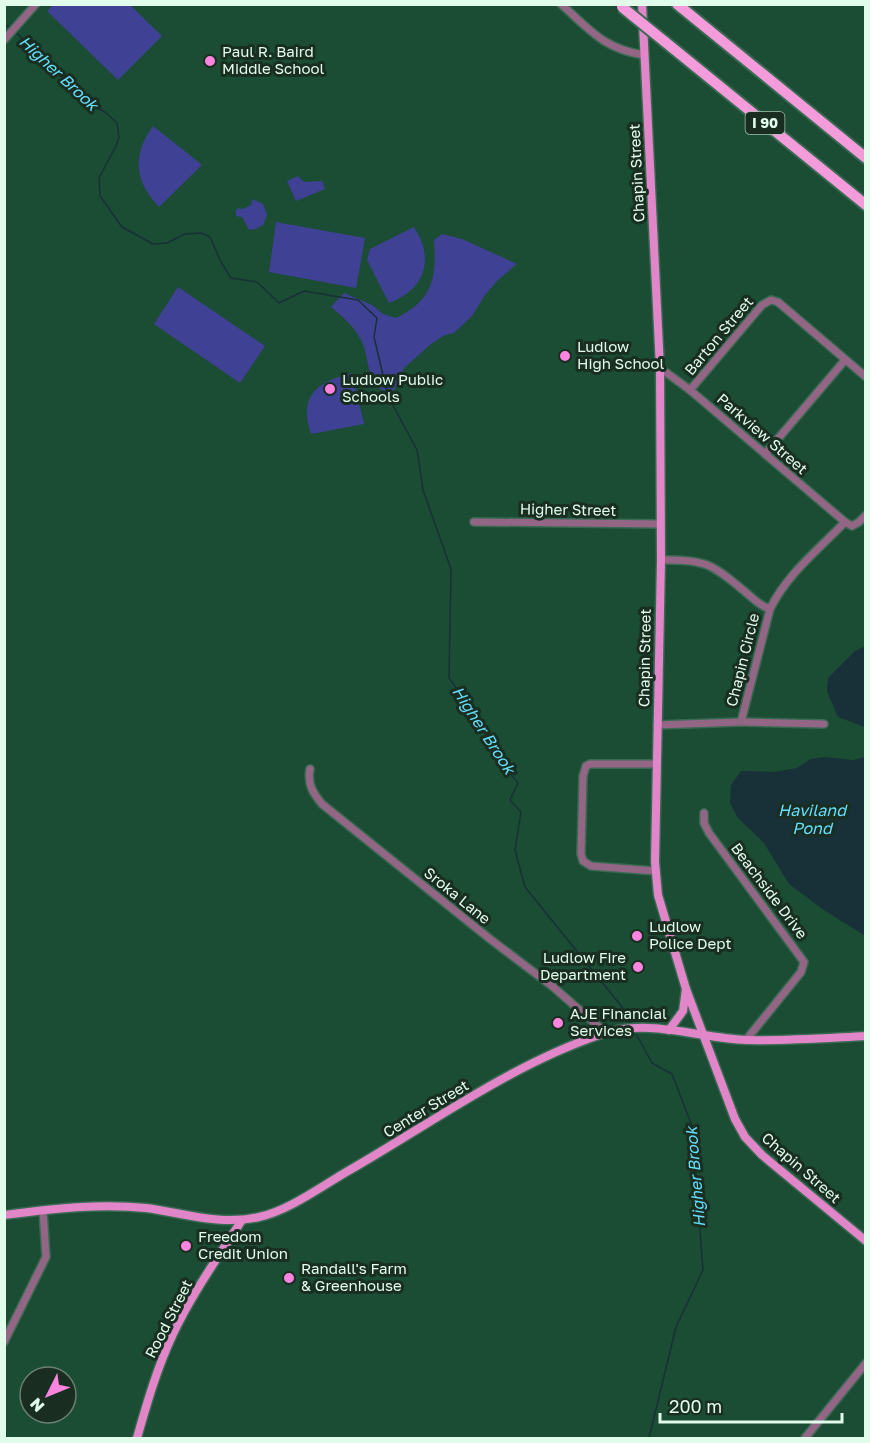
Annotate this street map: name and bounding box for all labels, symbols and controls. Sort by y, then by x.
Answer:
water label: Higher Brook [15,31,104,116]
place label: Paul R. Baird Middle School [222,42,324,77]
marker: Paul R. Baird Middle School [203,54,217,68]
road number: I 90 [746,112,784,134]
street label: Chapin Street [624,123,648,223]
street label: Barton Street [680,292,756,378]
place label: Ludlow High School [577,337,665,372]
marker: Ludlow High School [558,349,572,363]
place label: Ludlow Public Schools [342,370,443,405]
marker: Ludlow Public Schools [323,382,337,396]
street label: Parkview Street [714,389,812,477]
street label: Higher Street [520,499,616,519]
street label: Chapin Street [634,609,654,707]
street label: Chapin Circle [722,611,762,708]
water label: Higher Brook [448,682,521,779]
water label: Haviland Pond [778,800,848,838]
street label: Beachside Drive [728,839,812,942]
street label: Sroka Lane [421,863,495,928]
place label: Ludlow Police Dept [649,917,732,952]
marker: Ludlow Police Dept [630,929,644,943]
place label: Ludlow Fire Department [540,948,626,983]
marker: Ludlow Fire Department [631,960,645,974]
place label: AJE Financial Services [570,1004,667,1039]
marker: AJE Financial Services [551,1016,565,1030]
street label: Center Street [379,1076,472,1141]
water label: Higher Brook [680,1124,709,1228]
street label: Chapin Street [759,1128,845,1206]
place label: Freedom Credit Union [198,1227,288,1262]
marker: Freedom Credit Union [179,1239,193,1253]
place label: Randall's Farm & Greenhouse [301,1259,407,1294]
marker: Randall's Farm & Greenhouse [282,1271,296,1285]
street label: Rood Street [141,1276,196,1361]
north arrow [18,1365,78,1425]
scale bar [660,1386,842,1424]
text: N [26,1394,48,1417]
text: 200 m [669,1395,722,1417]

